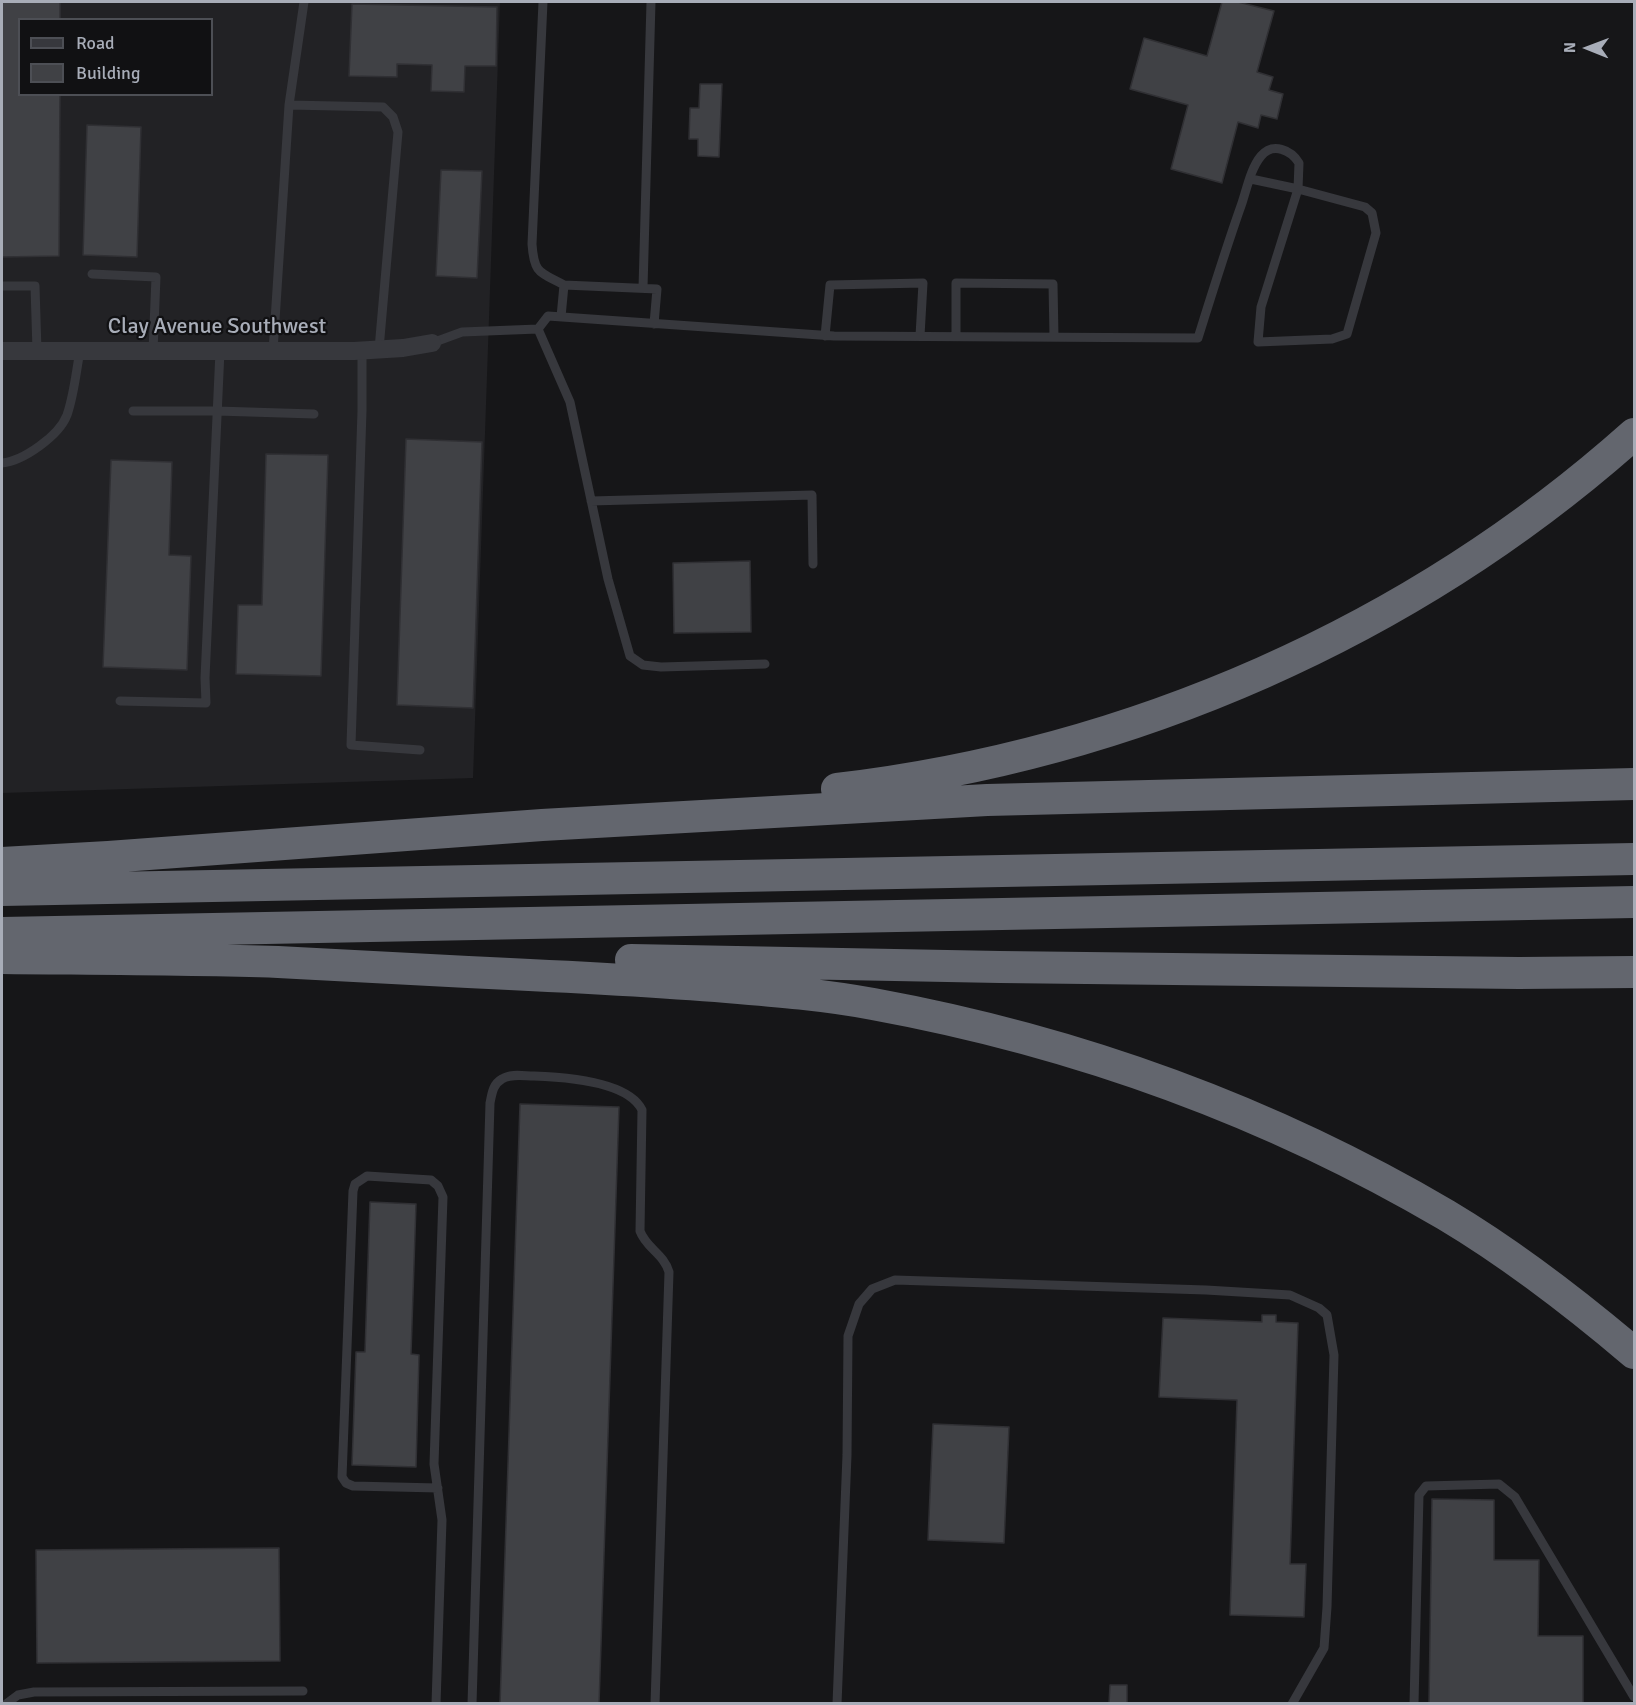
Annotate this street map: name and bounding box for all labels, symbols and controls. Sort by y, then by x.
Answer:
legend [18,18,213,96]
north arrow [1558,18,1618,78]
text: Road [76,32,115,54]
text: N [1560,42,1580,53]
text: Building [76,62,140,84]
street label: Clay Avenue Southwest [108,314,326,340]

